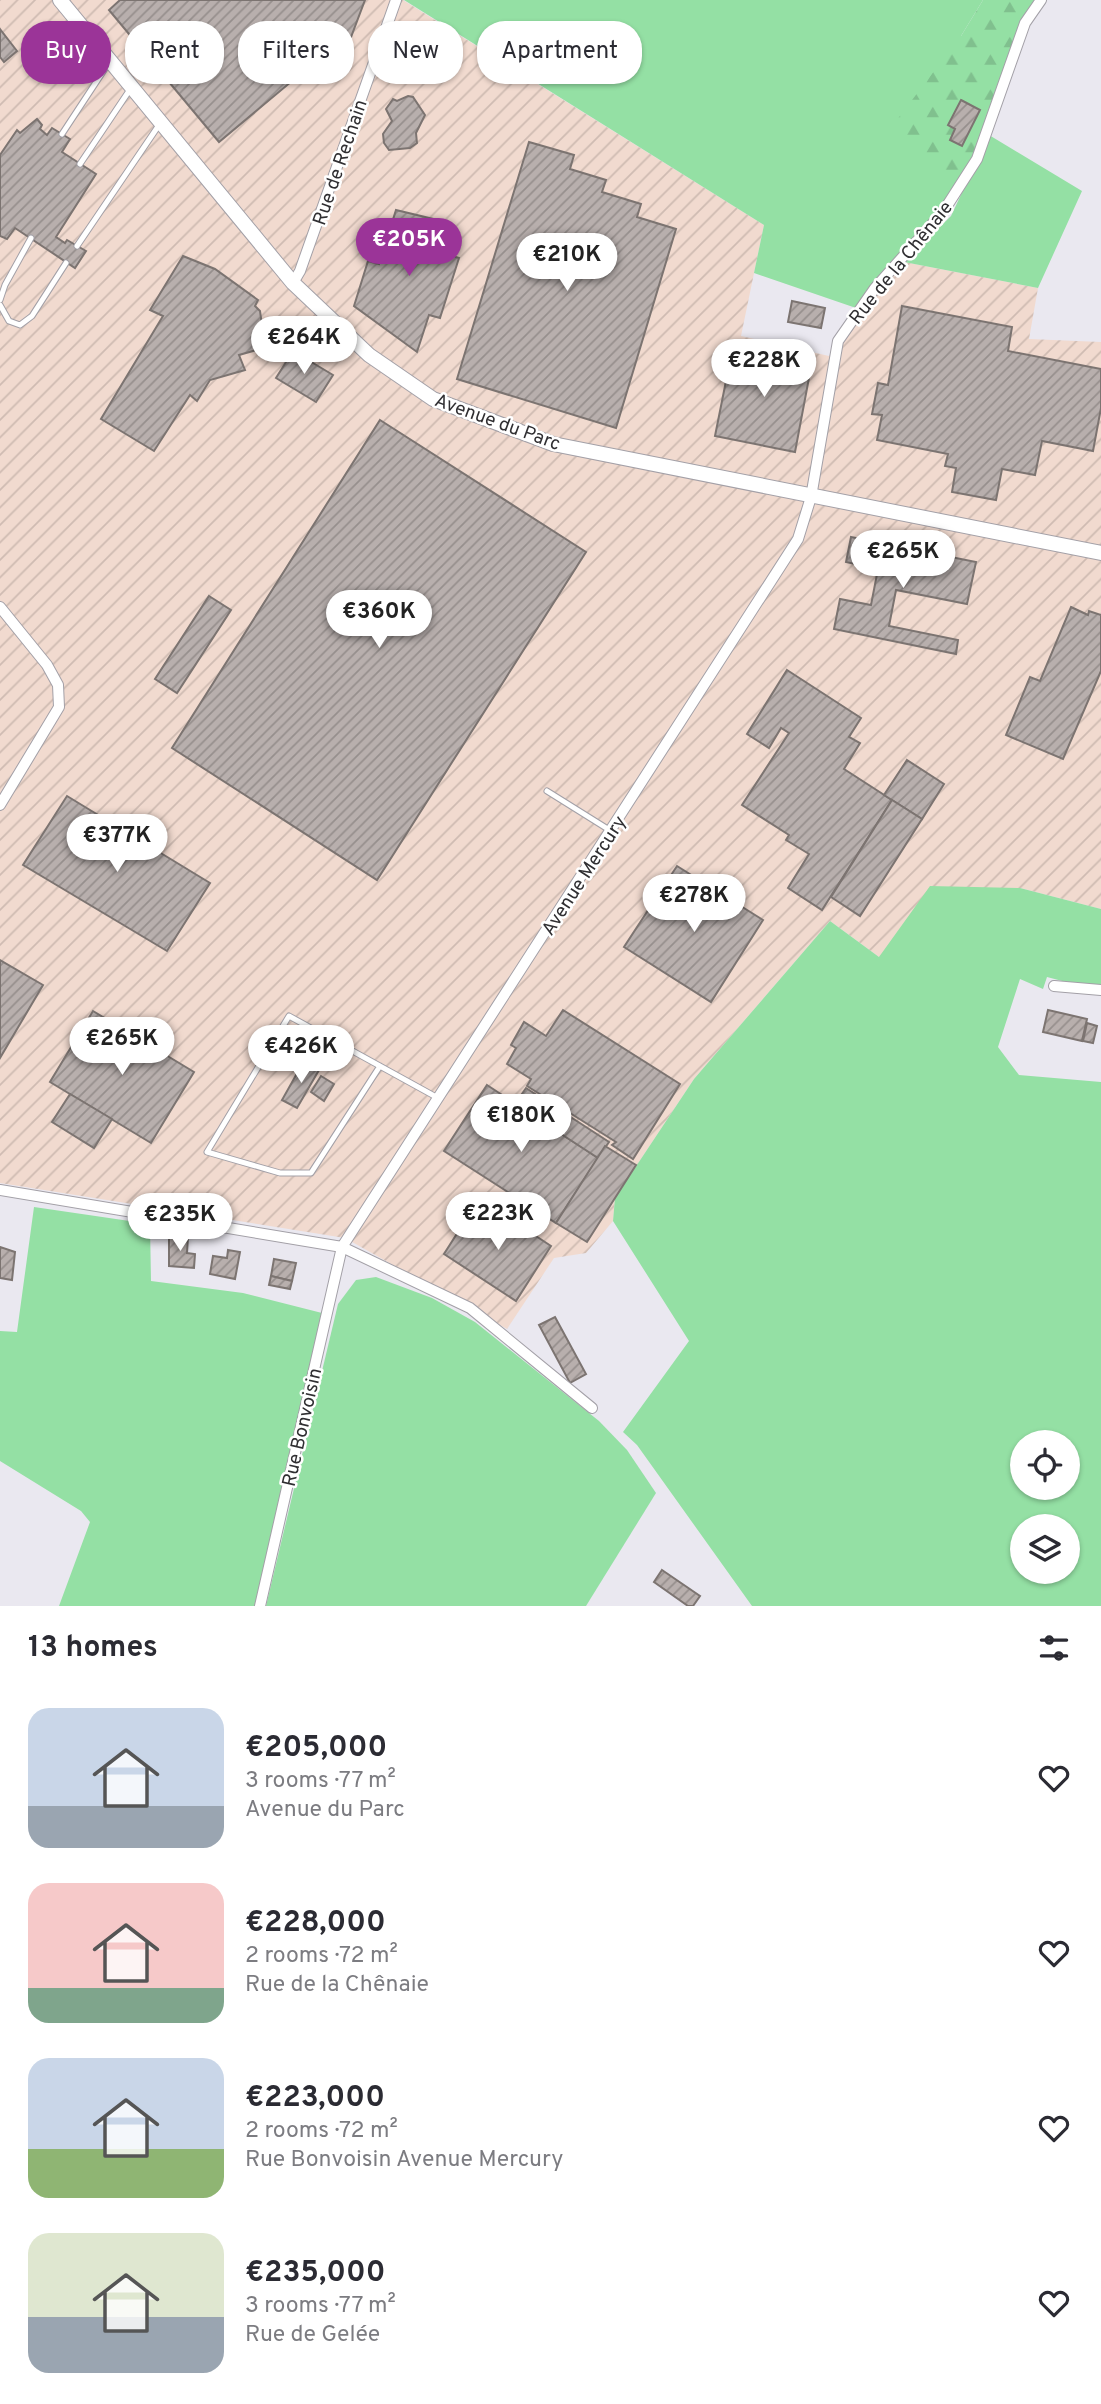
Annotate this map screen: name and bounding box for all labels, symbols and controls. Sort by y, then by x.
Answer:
chip: Buy [21,21,111,84]
chip: Rent [125,21,224,84]
chip: Filters [238,21,354,84]
chip: New [368,21,463,84]
chip: Apartment [477,21,642,84]
street label: Rue de Rechain [308,97,374,229]
street label: Rue de la Chênaie [844,197,959,330]
pin: €205K [360,218,458,278]
text: €205K [372,226,446,255]
pin: €210K [518,233,616,293]
text: €210K [532,241,602,270]
pin: €264K [255,316,353,376]
text: €264K [267,324,341,353]
pin: €228K [715,340,813,399]
text: €228K [727,347,801,376]
street label: Avenue du Parc [431,389,563,457]
pin: €265K [854,530,952,590]
text: €265K [866,538,940,567]
pin: €360K [330,590,428,650]
text: €360K [342,598,416,627]
street label: Avenue Mercury [537,812,632,941]
pin: €377K [68,814,166,874]
text: €377K [83,822,151,851]
pin: €278K [645,874,743,934]
text: €278K [659,882,729,911]
pin: €265K [73,1018,171,1077]
text: €265K [85,1025,159,1054]
pin: €426K [252,1026,350,1085]
text: €426K [264,1033,338,1062]
pin: €180K [472,1094,570,1154]
text: €180K [486,1102,556,1131]
pin: €223K [449,1192,547,1252]
pin: €235K [131,1194,229,1253]
text: €223K [462,1200,534,1229]
text: €235K [144,1201,216,1230]
street label: Rue Bonvoisin [278,1366,328,1489]
map controls [1010,1430,1080,1584]
button: locate [1010,1430,1080,1500]
button: layers [1010,1514,1080,1584]
icon: filters [1035,1629,1073,1667]
text: 13 homes [28,1630,158,1667]
text: €205,000 [245,1730,387,1767]
icon: home [84,1736,168,1820]
icon: heart [1035,1759,1073,1797]
text: 3 rooms · 77 m² [245,1767,396,1796]
text: Avenue du Parc [245,1796,405,1825]
text: €228,000 [245,1905,386,1942]
icon: home [84,1911,168,1995]
icon: heart [1035,1934,1073,1972]
text: 2 rooms · 72 m² [245,1942,398,1971]
text: Rue de la Chênaie [245,1971,429,2000]
text: €223,000 [245,2080,385,2117]
icon: home [84,2086,168,2170]
icon: heart [1035,2109,1073,2147]
text: 2 rooms · 72 m² [245,2117,398,2146]
text: Rue Bonvoisin Avenue Mercury [245,2146,563,2175]
text: €235,000 [245,2255,386,2292]
icon: home [84,2261,168,2345]
icon: heart [1035,2284,1073,2322]
text: 3 rooms · 77 m² [245,2292,396,2321]
text: Rue de Gelée [245,2321,380,2350]

